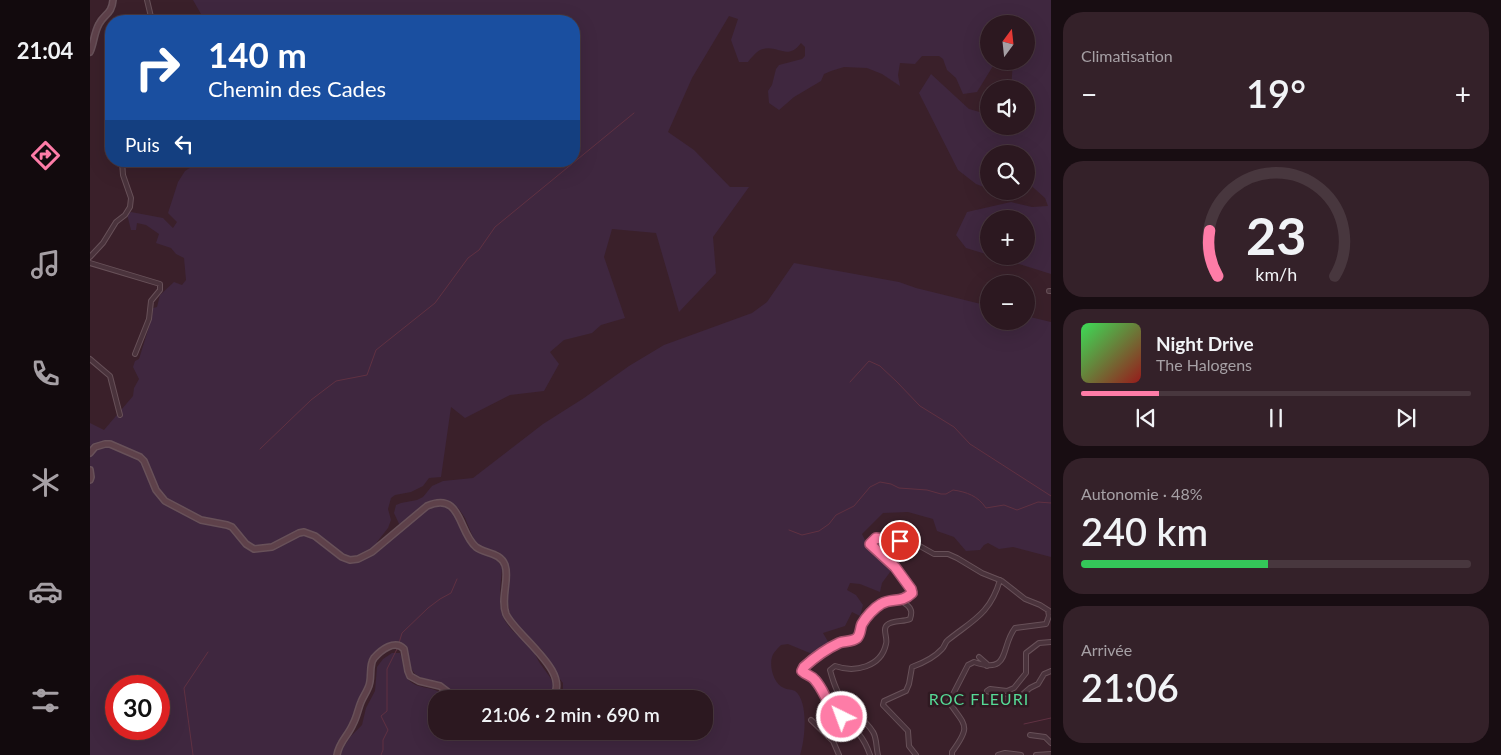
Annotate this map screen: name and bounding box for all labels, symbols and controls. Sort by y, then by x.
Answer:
north arrow [980,15,1035,70]
map controls [980,15,1035,330]
text: 140 m [208,33,307,75]
icon: right [125,35,190,100]
text: 21:04 [17,37,73,64]
text: Climatisation [1081,46,1173,65]
text: 19° [1246,70,1306,116]
text: Chemin des Cades [208,75,386,102]
text: − [1081,77,1097,111]
text: + [1455,77,1471,111]
button: sound [980,80,1035,135]
icon: left [170,130,198,158]
text: Puis [125,133,160,156]
icon: directions [28,138,63,173]
button: search [980,145,1035,200]
text: 23 [1246,204,1306,266]
button: + [980,210,1035,265]
icon: music [28,247,63,282]
text: km/h [1255,263,1297,285]
button: − [980,275,1035,330]
text: Night Drive [1156,332,1254,355]
text: The Halogens [1156,355,1252,374]
icon: phone [28,356,63,391]
icon: previous [1132,404,1160,432]
icon: pause [1262,404,1290,432]
icon: next [1392,404,1420,432]
icon: climate [28,465,63,500]
text: Autonomie · 48% [1081,484,1203,503]
text: 240 km [1081,508,1208,554]
pin [879,520,921,562]
icon: arrive [886,527,914,555]
icon: car [28,574,63,609]
text: Arrivée [1081,640,1132,659]
text: 21:06 [1081,664,1179,710]
speed limit sign: 30 [105,675,170,740]
icon: filters [28,683,63,718]
district label: ROC FLEURI [929,689,1029,708]
position arrow [815,690,867,742]
text: 21:06 · 2 min · 690 m [481,703,660,726]

